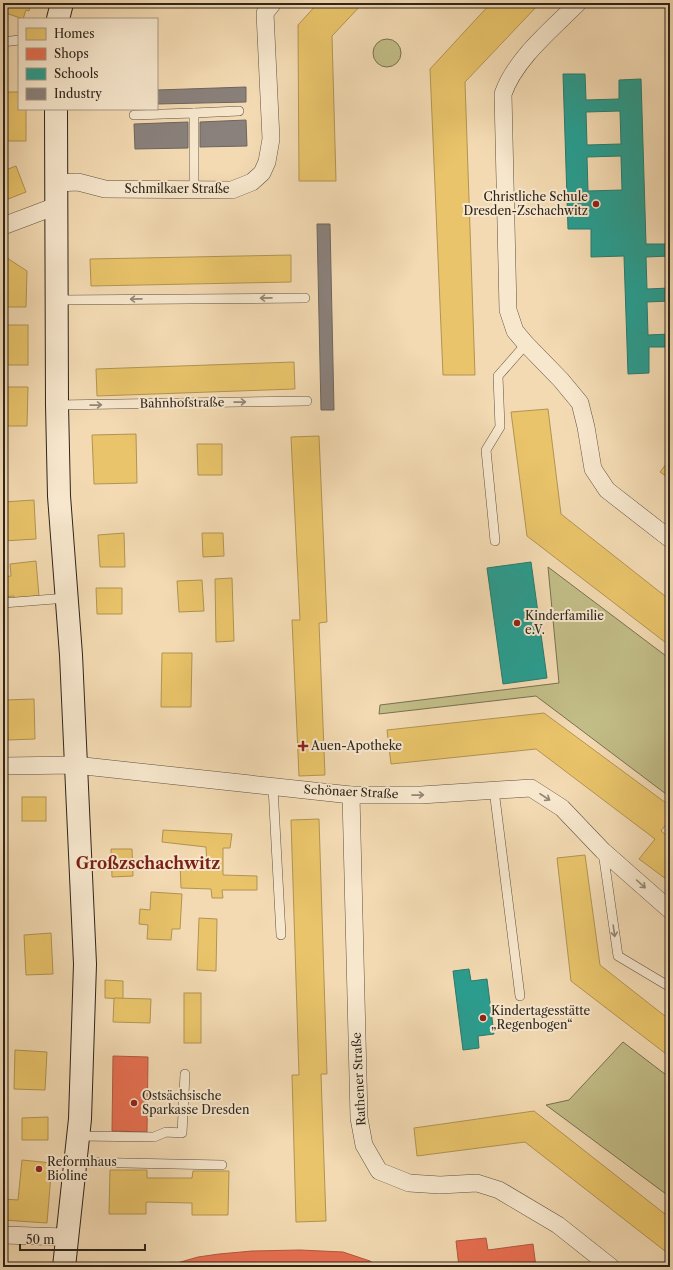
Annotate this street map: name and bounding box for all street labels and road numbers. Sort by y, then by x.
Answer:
street label: Schmilkaer Straße [125,181,230,196]
street label: Bahnhofstraße [140,394,225,411]
street label: Schönaer Straße [303,782,399,801]
street label: Rathener Straße [349,1032,368,1126]

